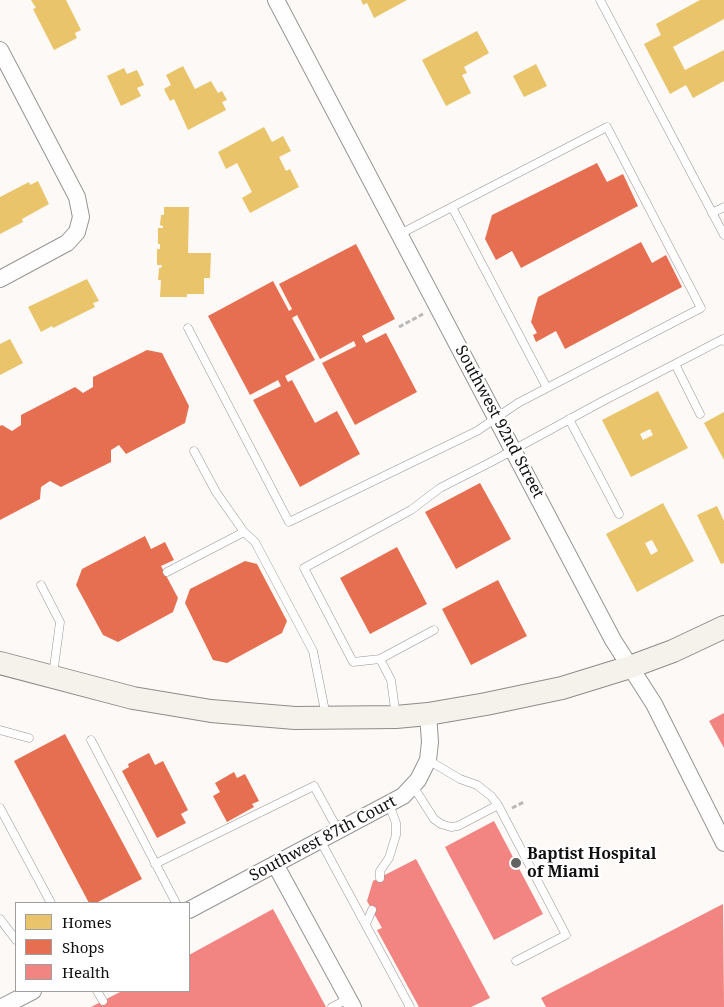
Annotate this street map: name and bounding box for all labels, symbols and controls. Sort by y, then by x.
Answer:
street label: Southwest 92nd Street [451,342,547,502]
street label: Southwest 87th Court [246,792,400,886]
place label: Baptist Hospital of Miami [527,844,656,882]
marker: Baptist Hospital of Miami [509,856,523,870]
legend [15,902,190,992]
text: Homes [62,912,112,932]
text: Shops [62,937,104,957]
text: Health [62,962,110,982]

